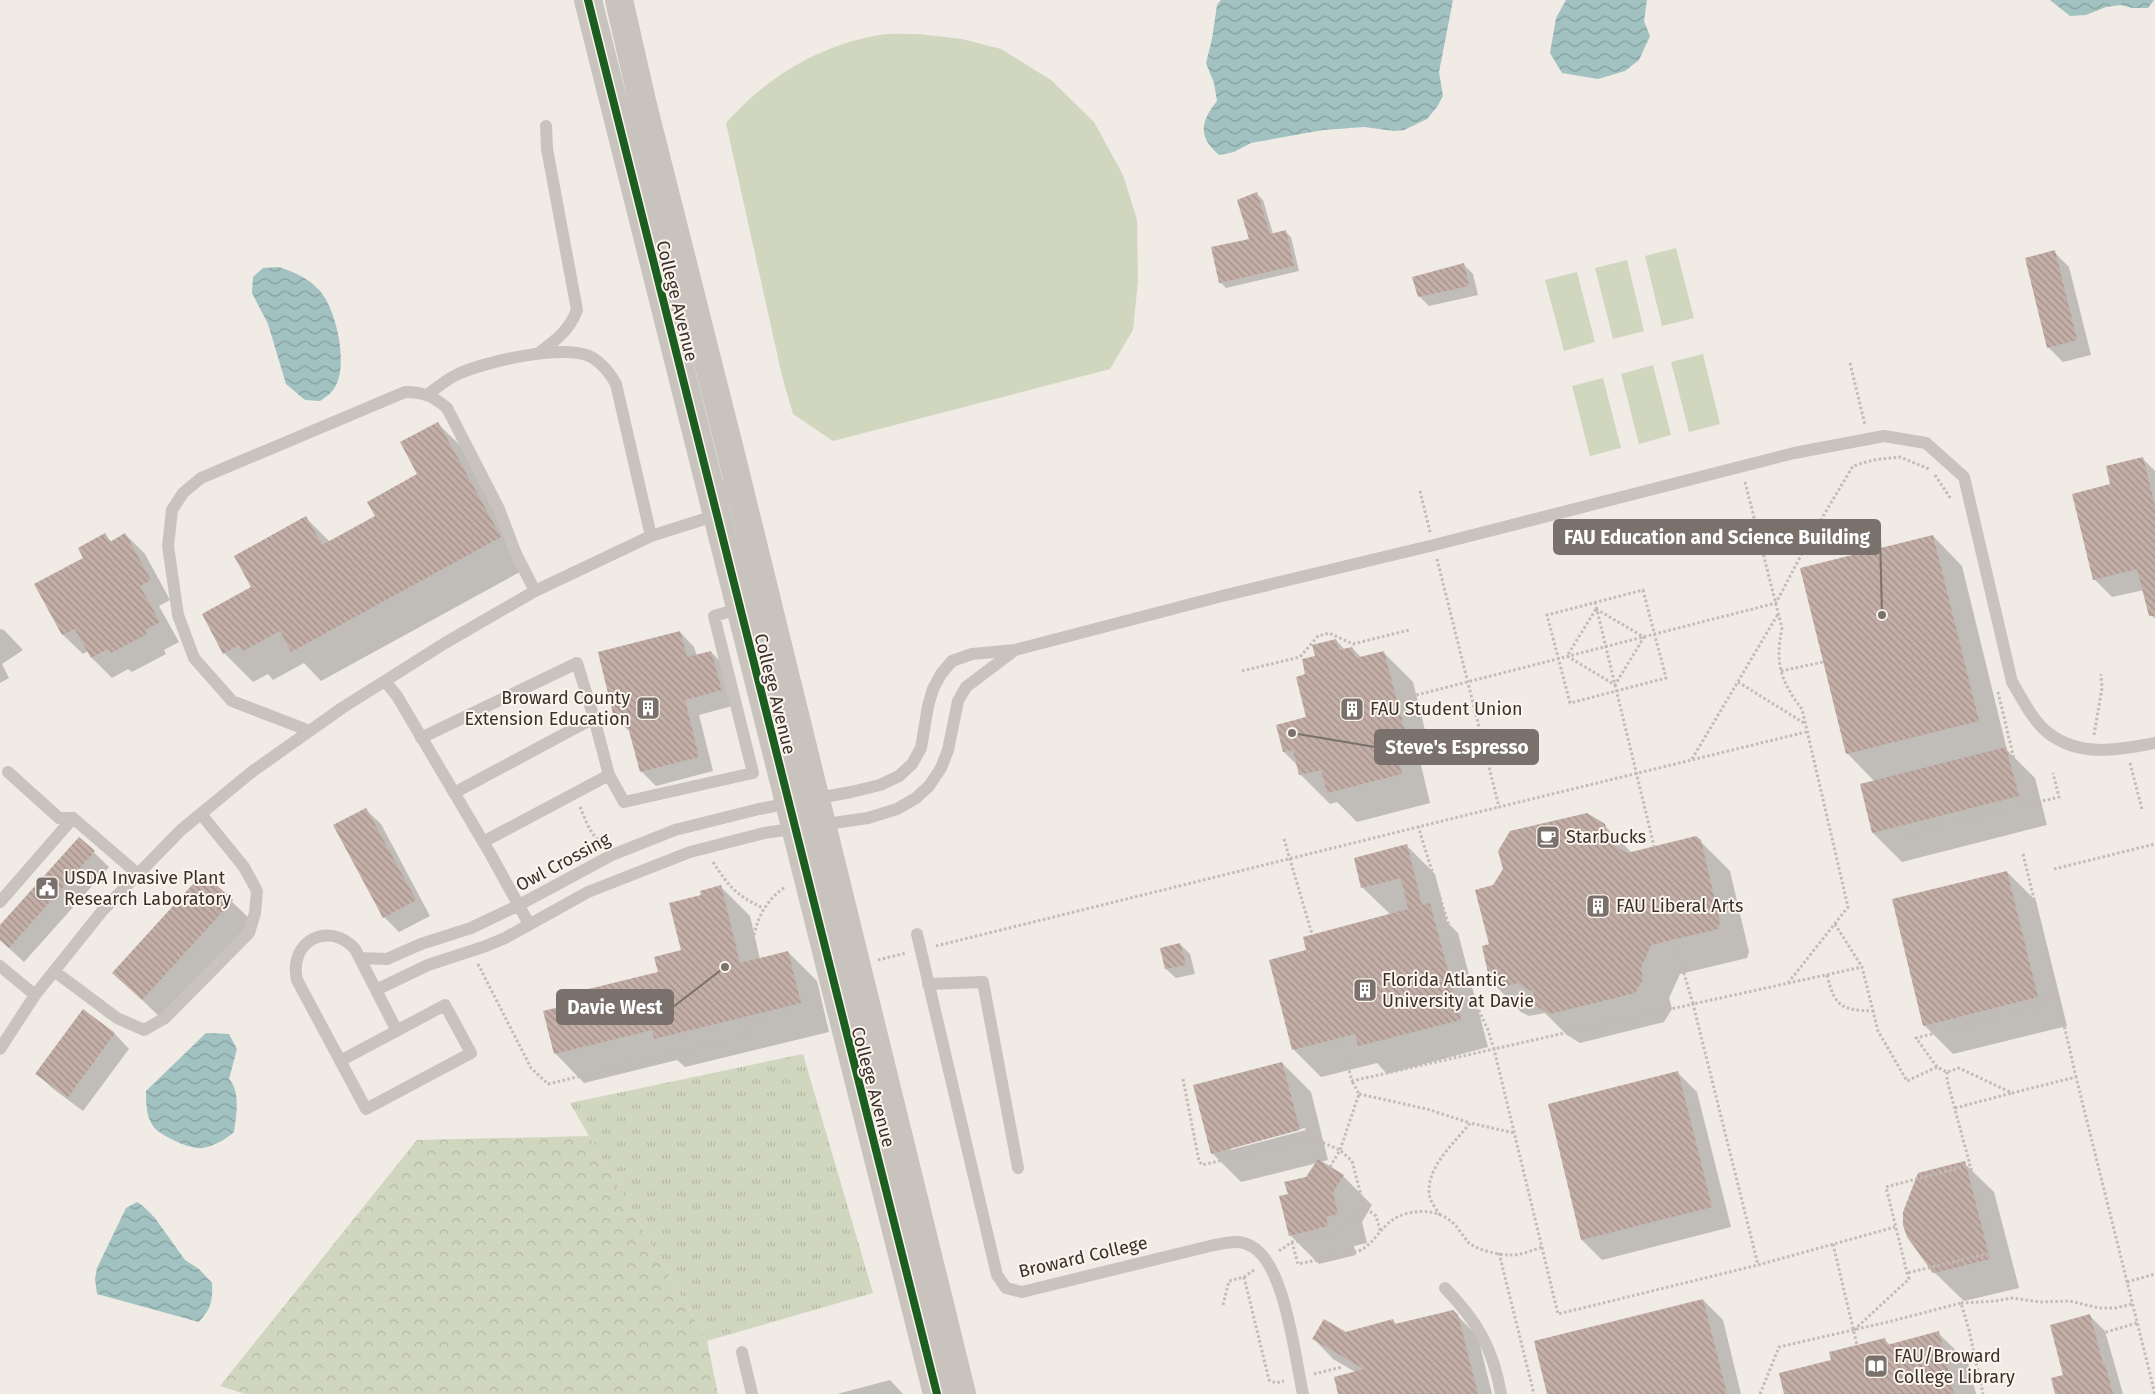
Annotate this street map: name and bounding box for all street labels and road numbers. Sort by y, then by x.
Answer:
street label: College Avenue [651,238,703,364]
street label: College Avenue [749,631,801,757]
street label: Owl Crossing [512,828,615,896]
street label: College Avenue [846,1024,900,1150]
street label: Broward College [1016,1231,1150,1283]

